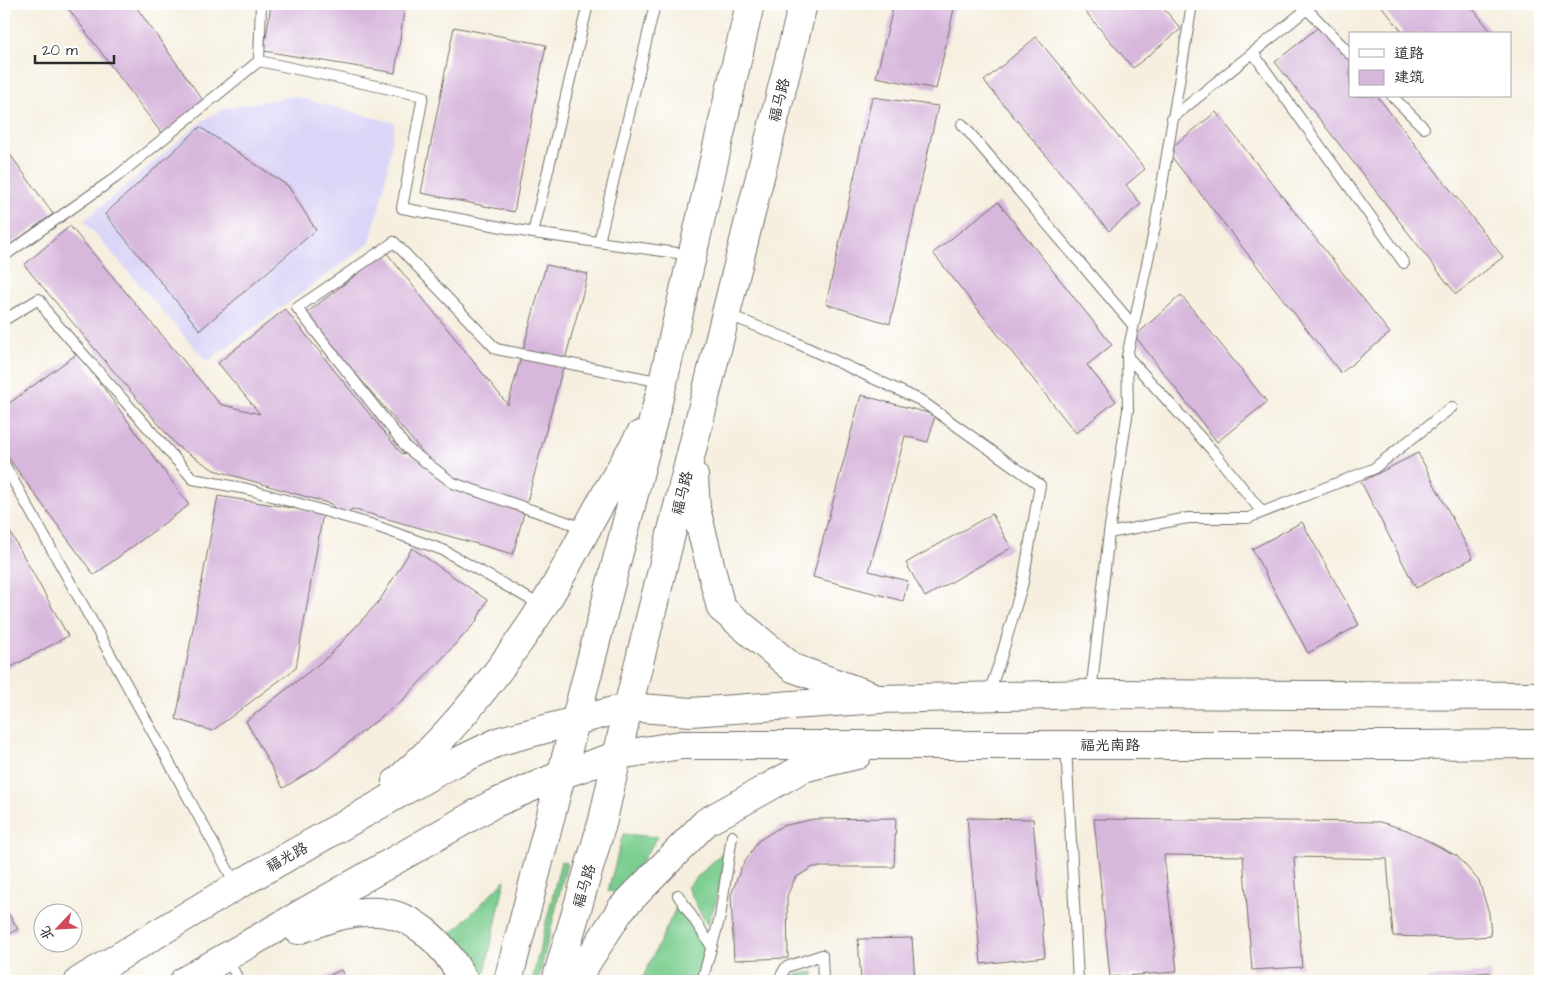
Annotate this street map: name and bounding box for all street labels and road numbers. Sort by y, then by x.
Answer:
street label: 福马路 [764,76,795,125]
street label: 福马路 [667,469,698,518]
street label: 福光南路 [1080,735,1140,756]
street label: 福光路 [262,837,312,878]
street label: 福马路 [568,862,601,911]

